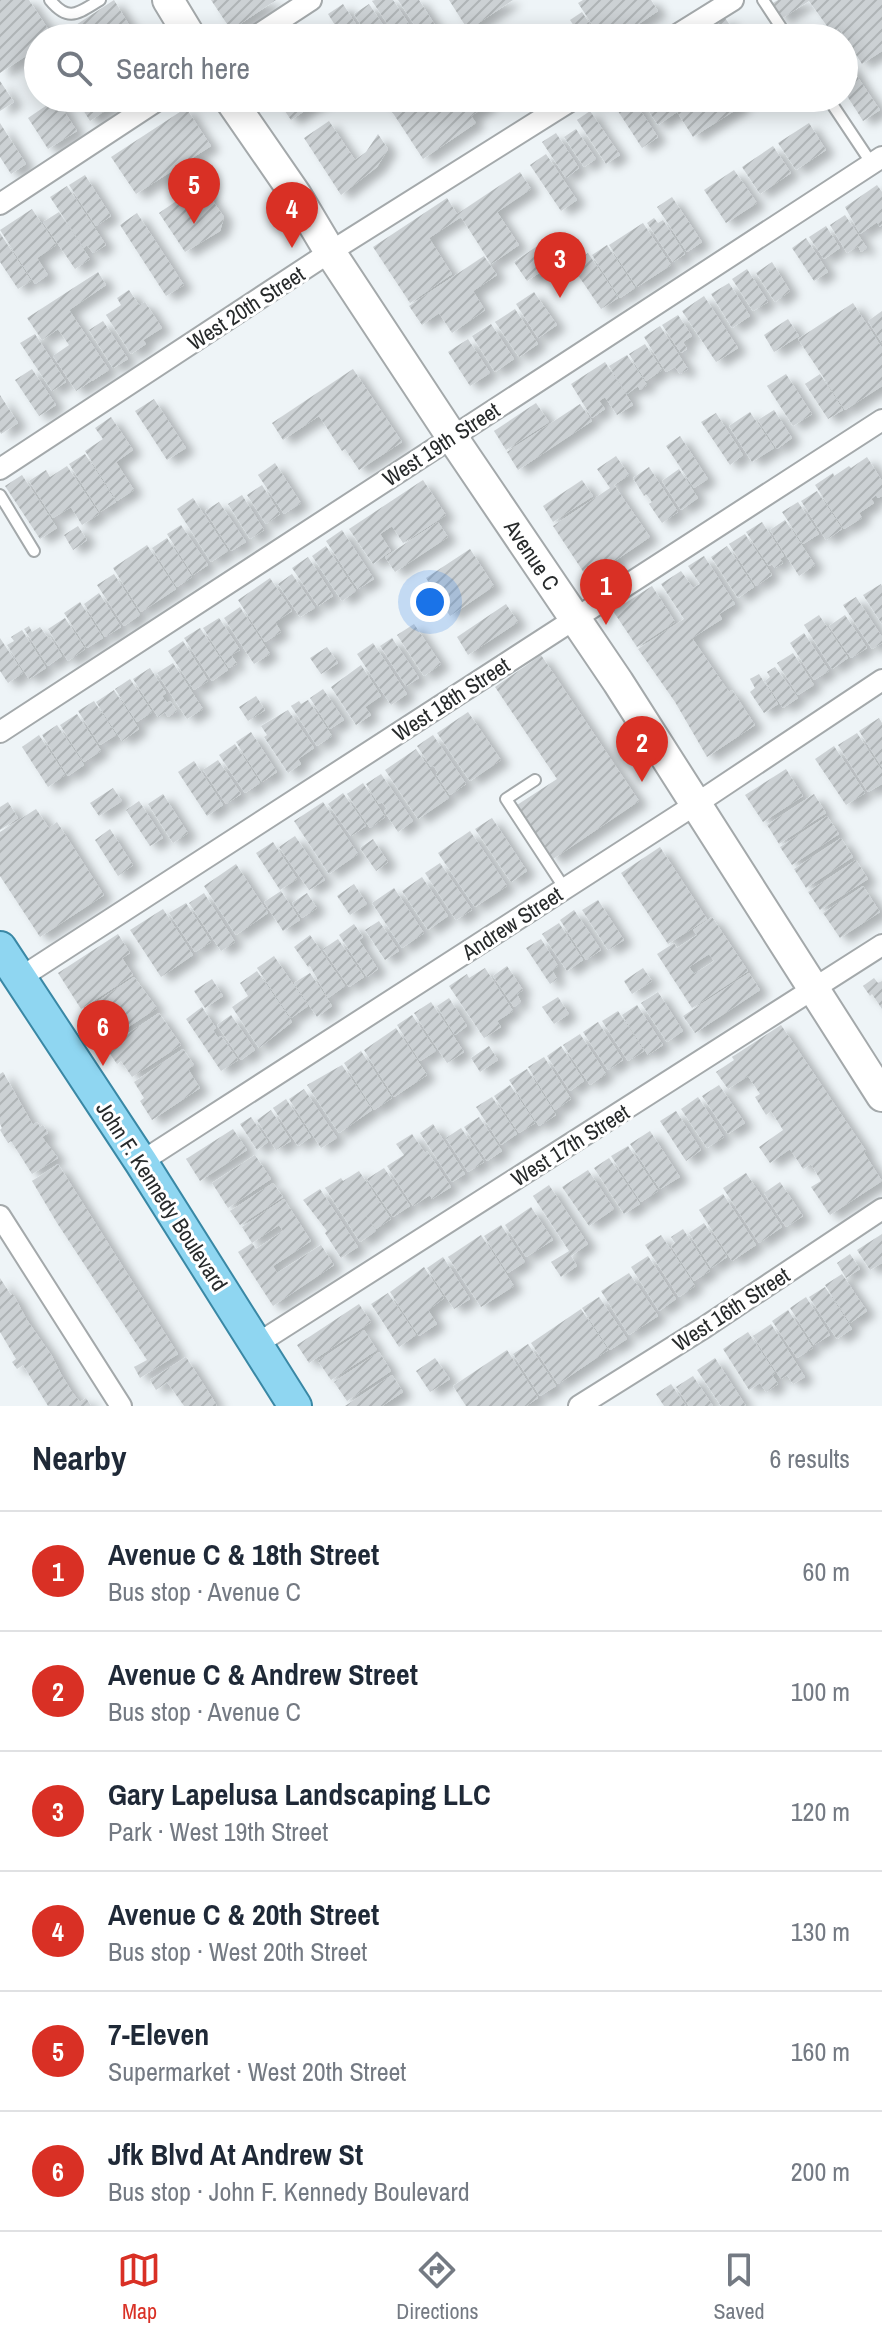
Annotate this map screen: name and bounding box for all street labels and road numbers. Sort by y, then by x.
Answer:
street label: West 20th Street [182,259,310,357]
street label: West 19th Street [377,395,505,493]
street label: Avenue C [497,513,567,596]
street label: West 18th Street [387,650,515,748]
street label: Andrew Street [455,879,568,967]
street label: John F. Kennedy Boulevard [89,1095,235,1297]
street label: West 17th Street [505,1097,635,1193]
street label: West 16th Street [667,1260,795,1358]

